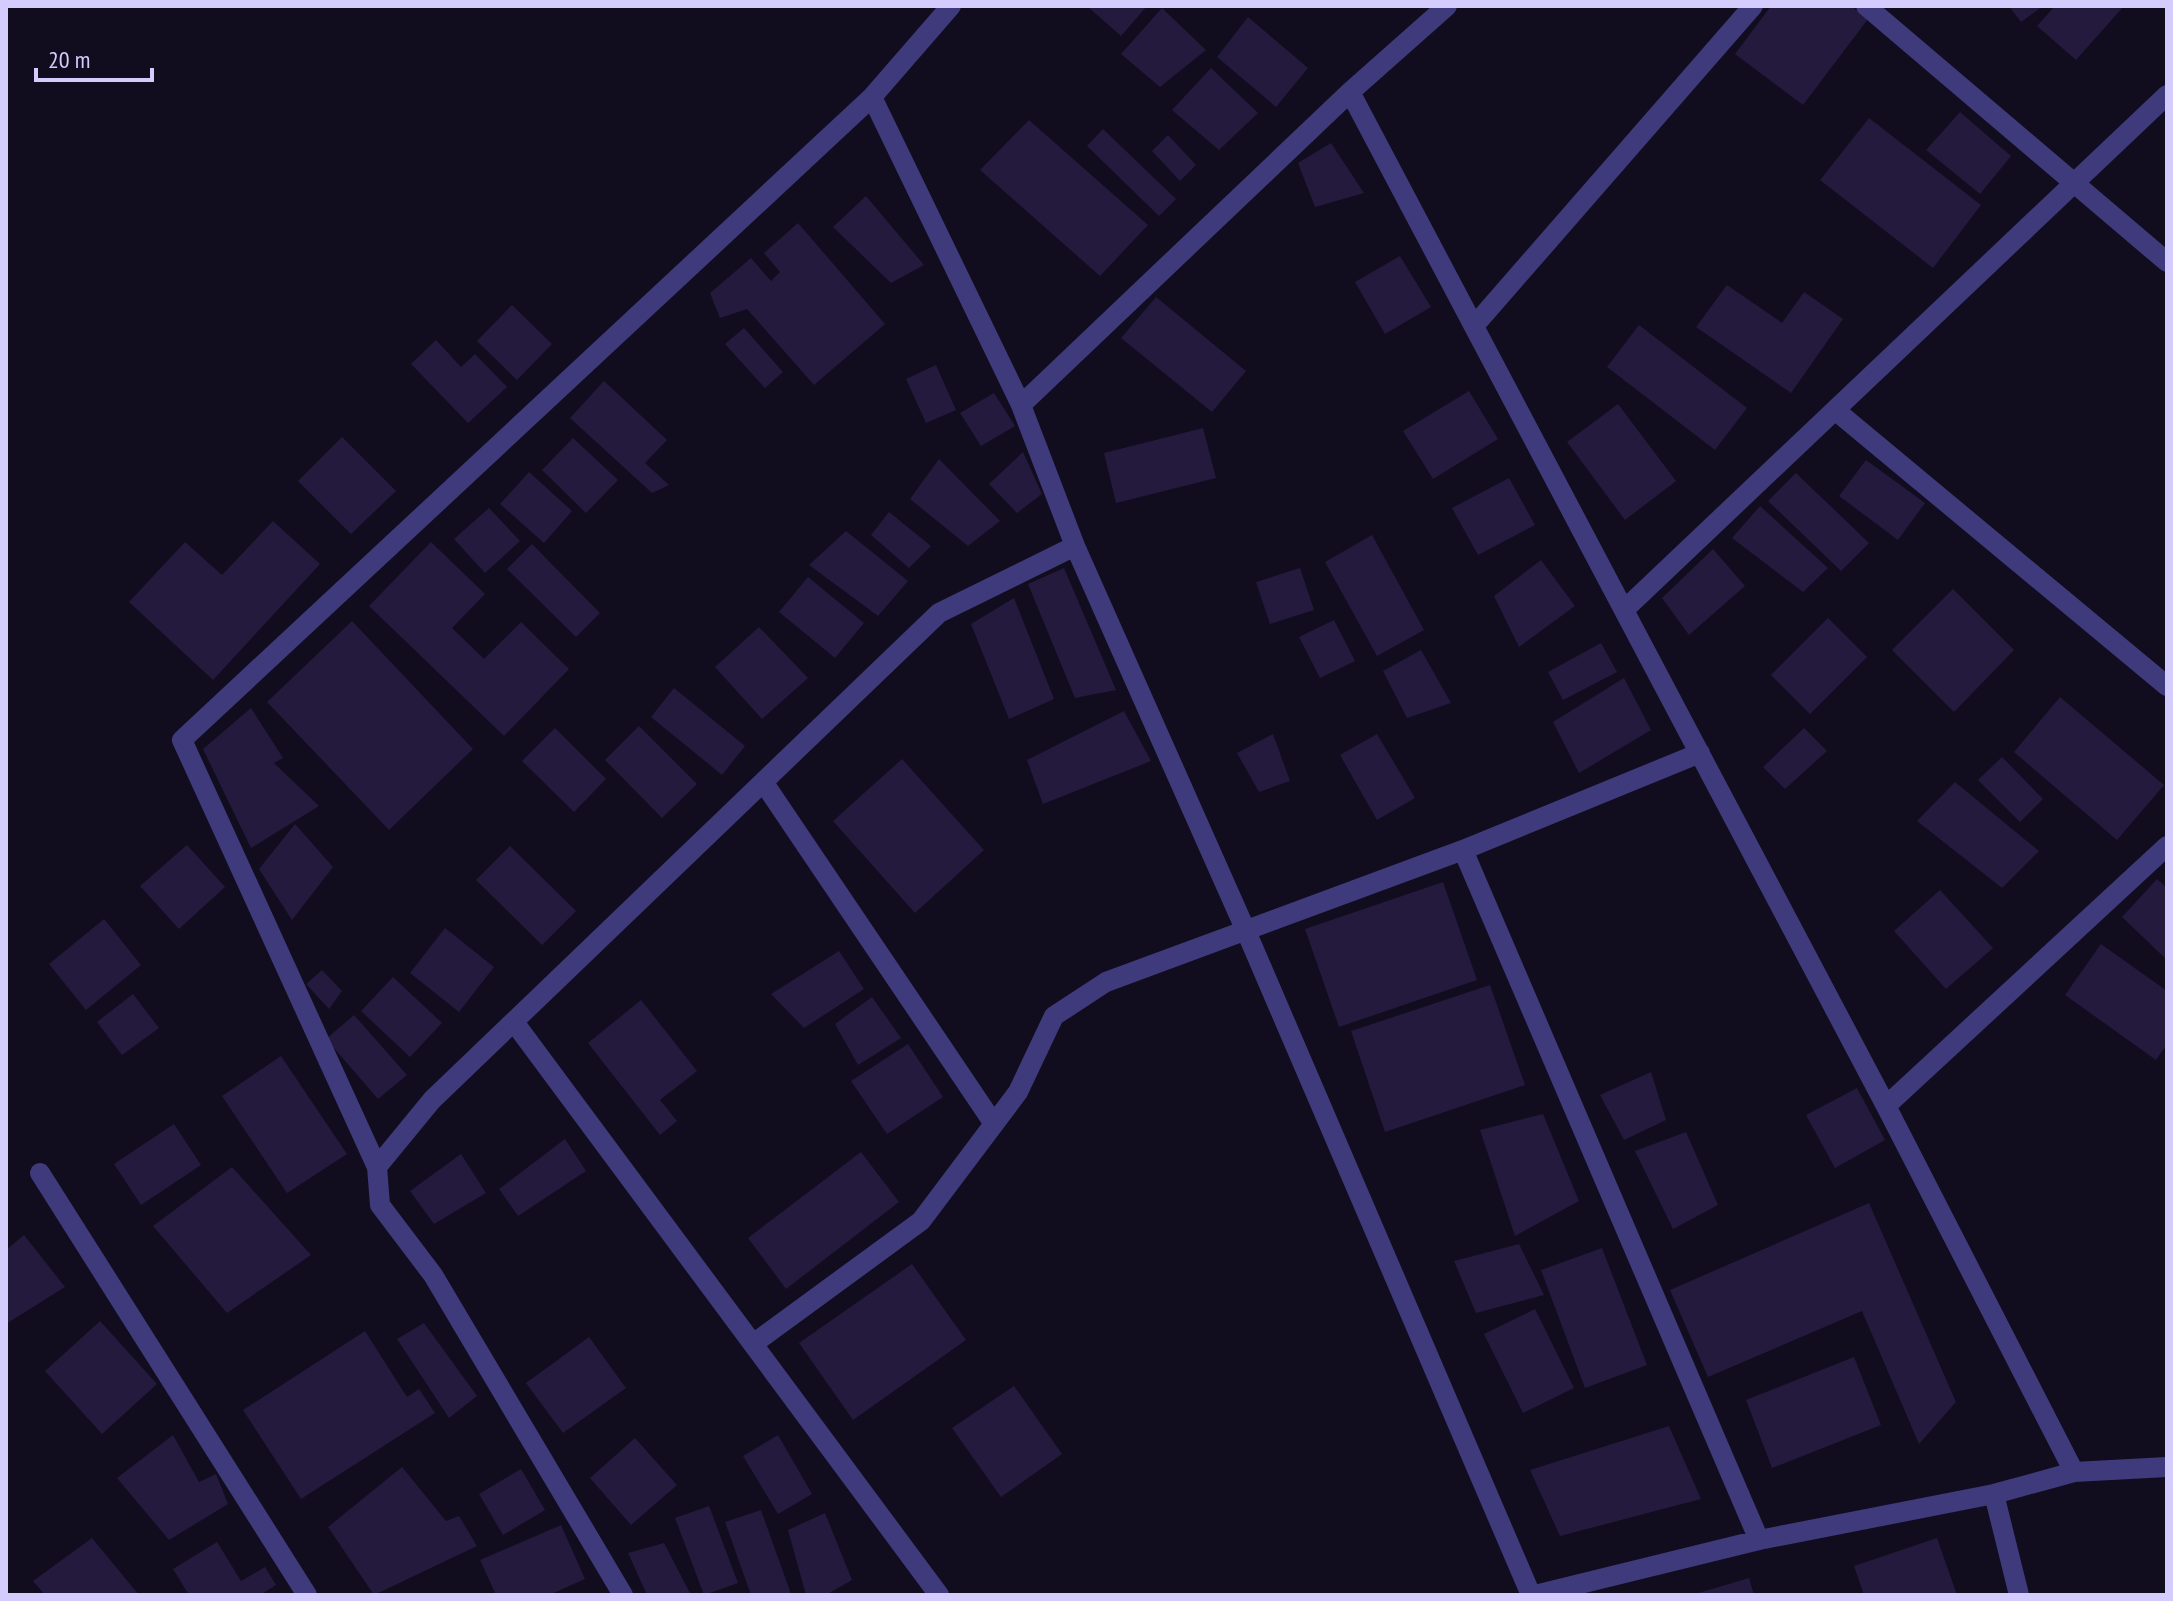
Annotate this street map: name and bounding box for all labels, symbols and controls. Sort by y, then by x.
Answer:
scale bar [36,32,152,82]
text: 20 m [48,44,90,75]

